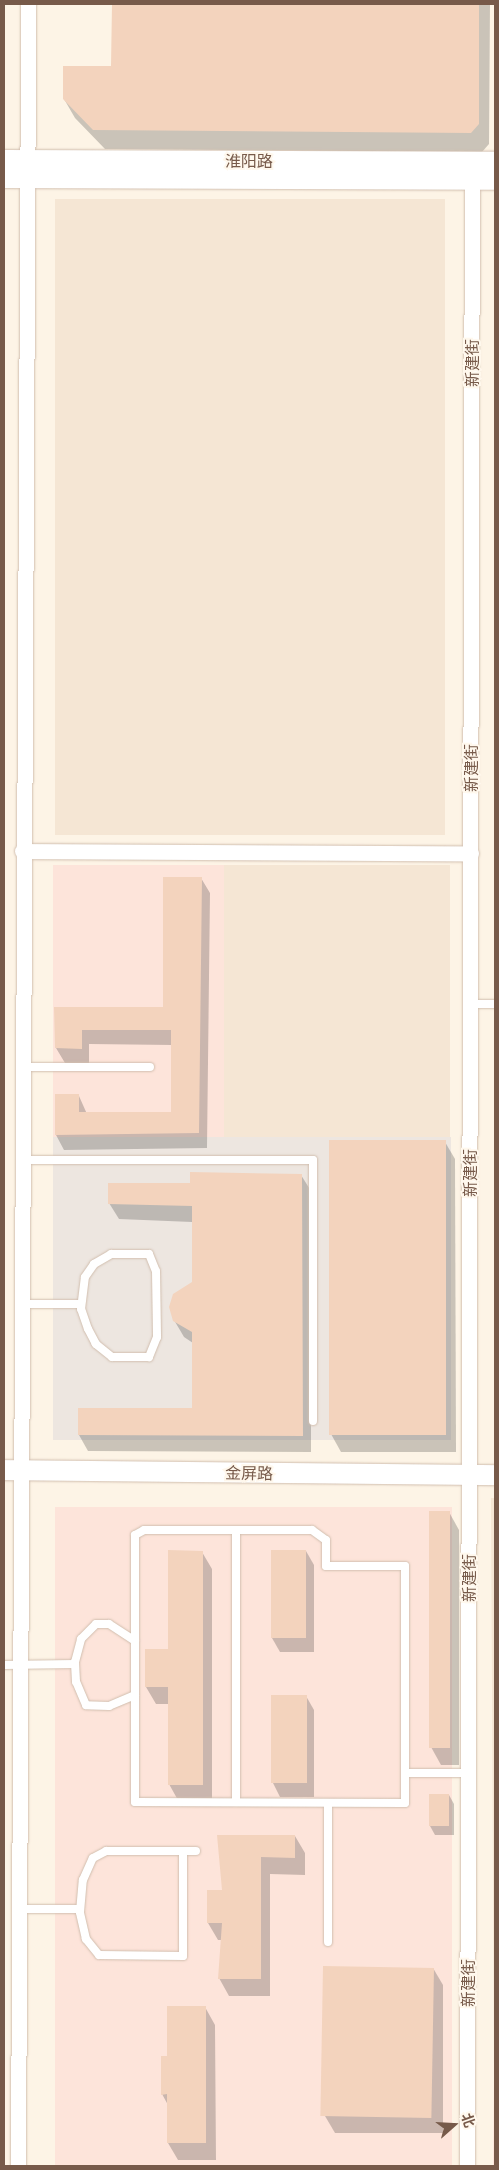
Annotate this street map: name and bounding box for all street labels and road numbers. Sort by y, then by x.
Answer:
street label: 淮阳路 [225,151,273,171]
street label: 新建街 [462,339,482,387]
street label: 新建街 [461,744,481,792]
street label: 新建街 [460,1149,480,1197]
street label: 金屏路 [225,1463,273,1483]
street label: 新建街 [459,1554,479,1602]
street label: 新建街 [458,1959,478,2007]

